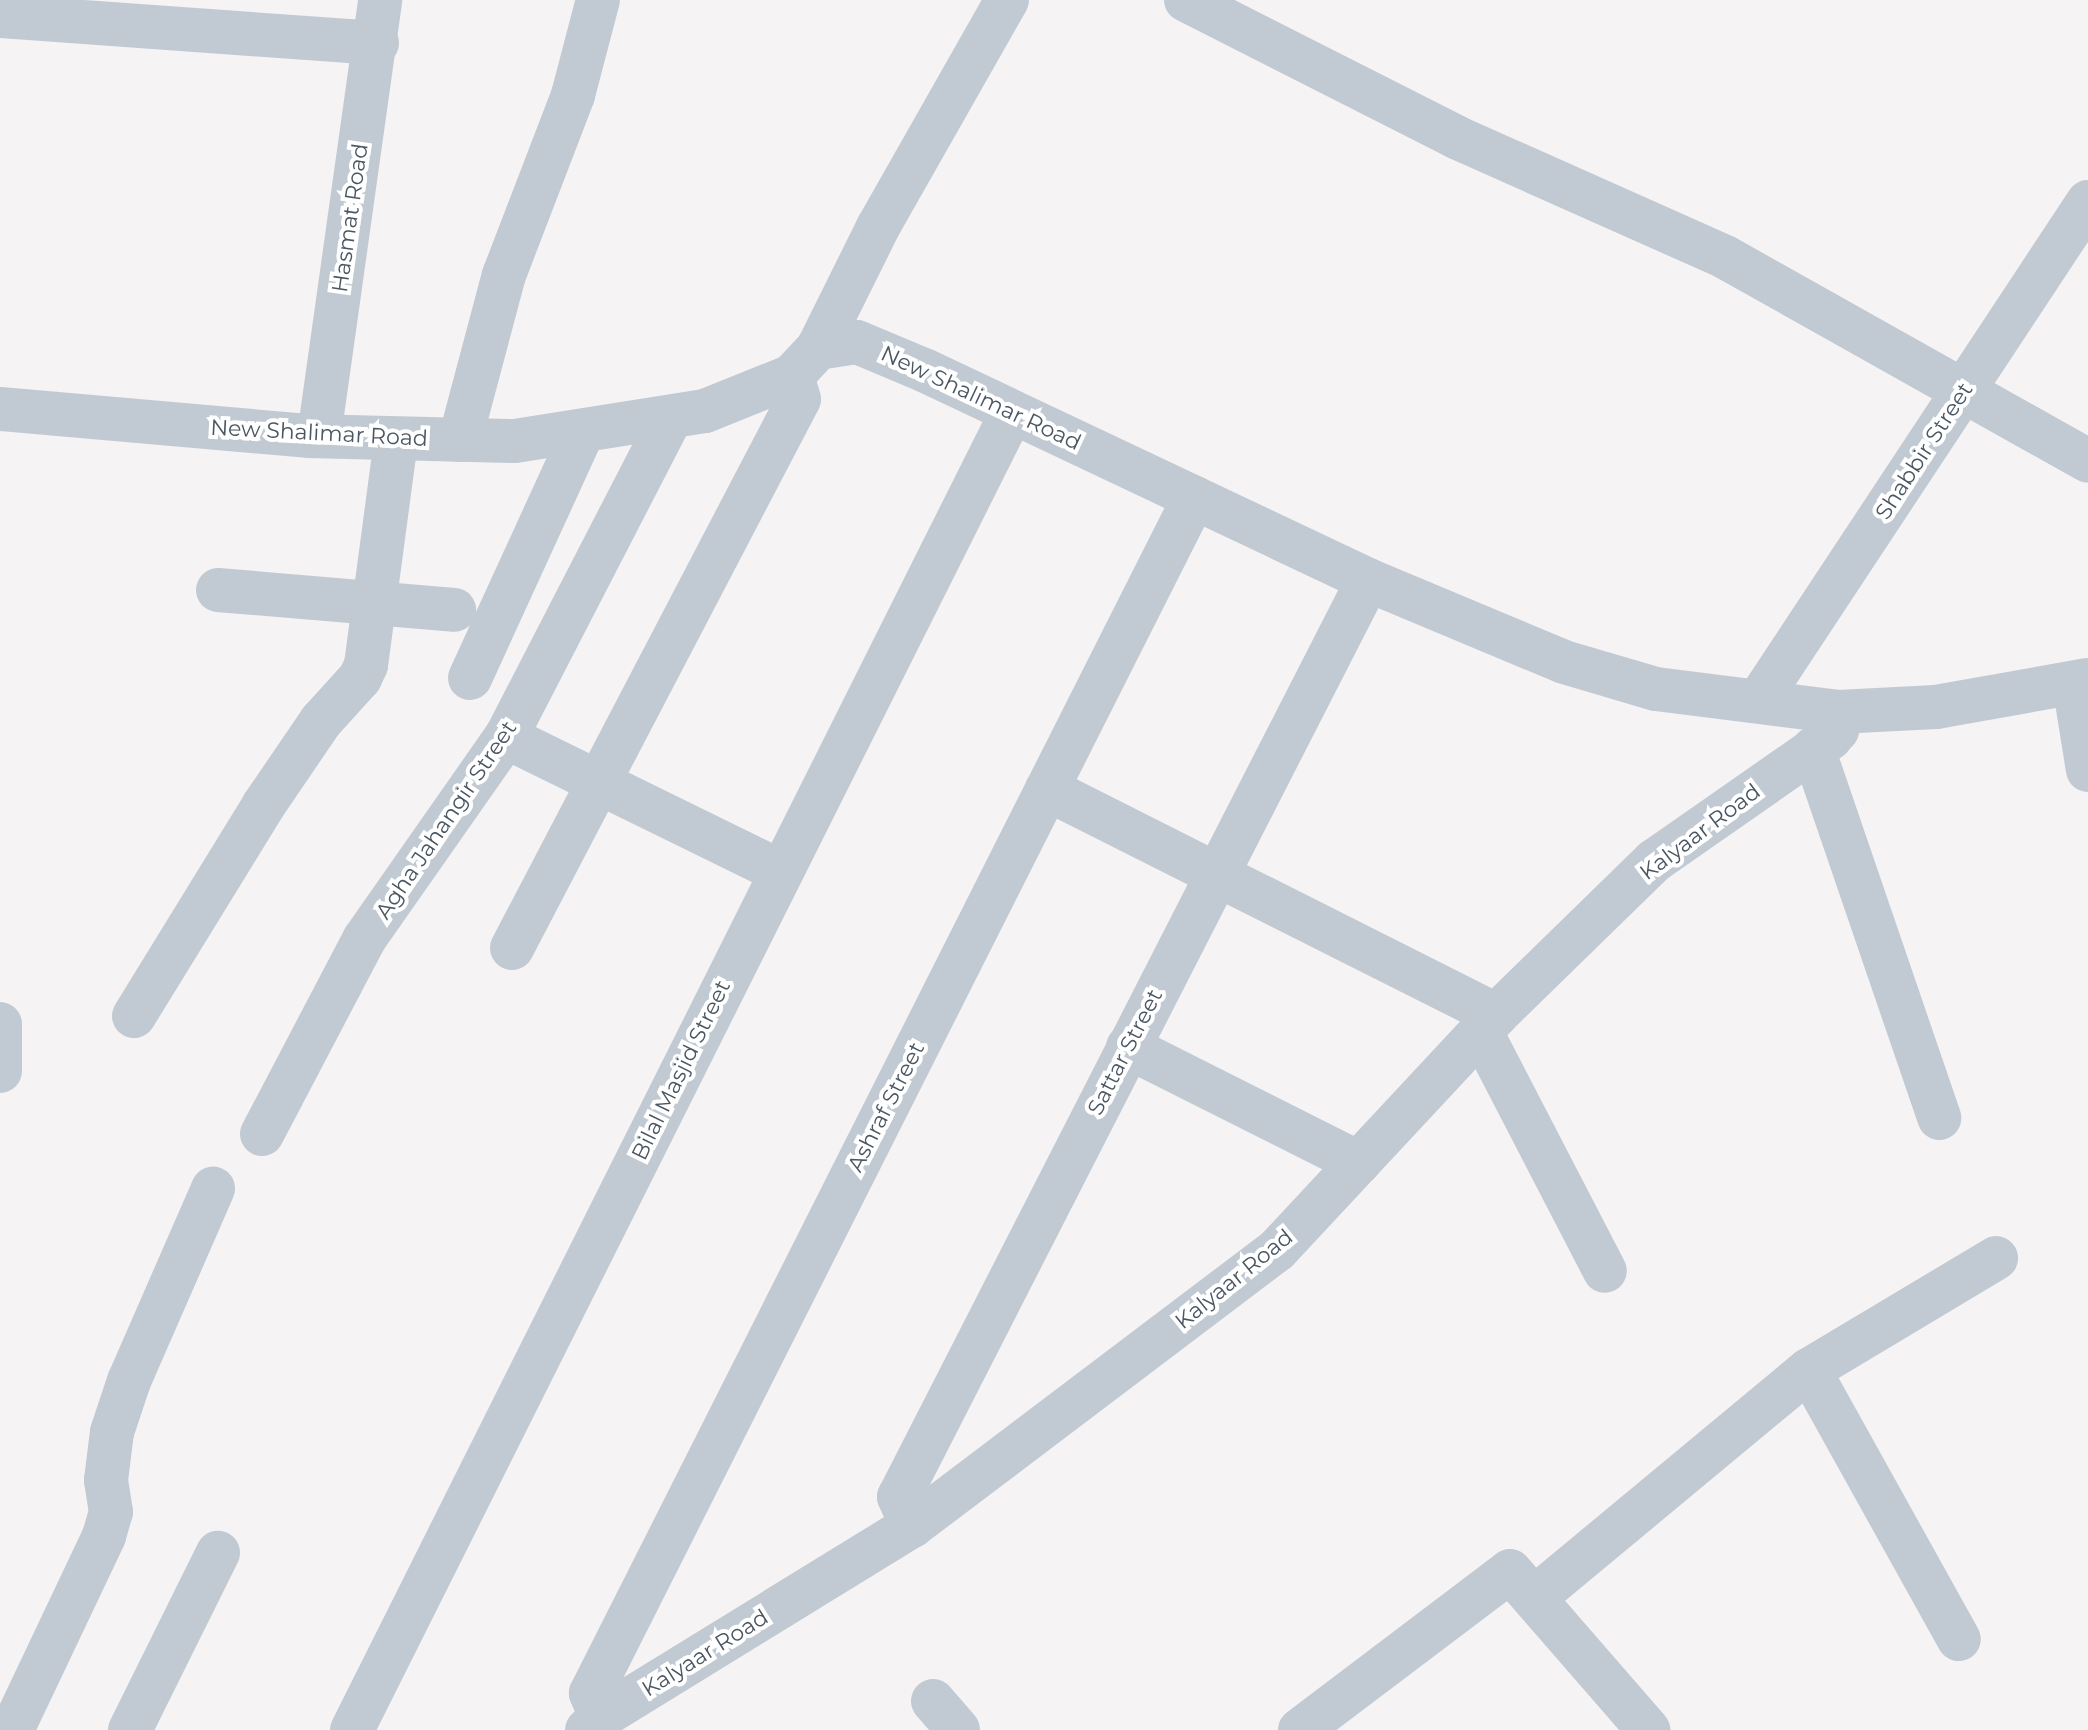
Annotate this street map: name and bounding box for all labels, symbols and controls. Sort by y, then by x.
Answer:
street label: Hasmat Road [326,142,374,294]
street label: New Shalimar Road [877,340,1085,456]
street label: Shabbir Street [1870,377,1978,525]
street label: New Shalimar Road [210,414,428,452]
street label: Agha Jahangir Street [370,716,522,924]
street label: Kalyaar Road [1635,778,1765,886]
street label: Bilal Masjid Street [626,976,736,1164]
street label: Sattar Street [1082,985,1168,1119]
street label: Ashraf Street [842,1038,930,1176]
street label: Kalyaar Road [1170,1224,1298,1334]
street label: Kalyaar Road [637,1604,773,1702]

